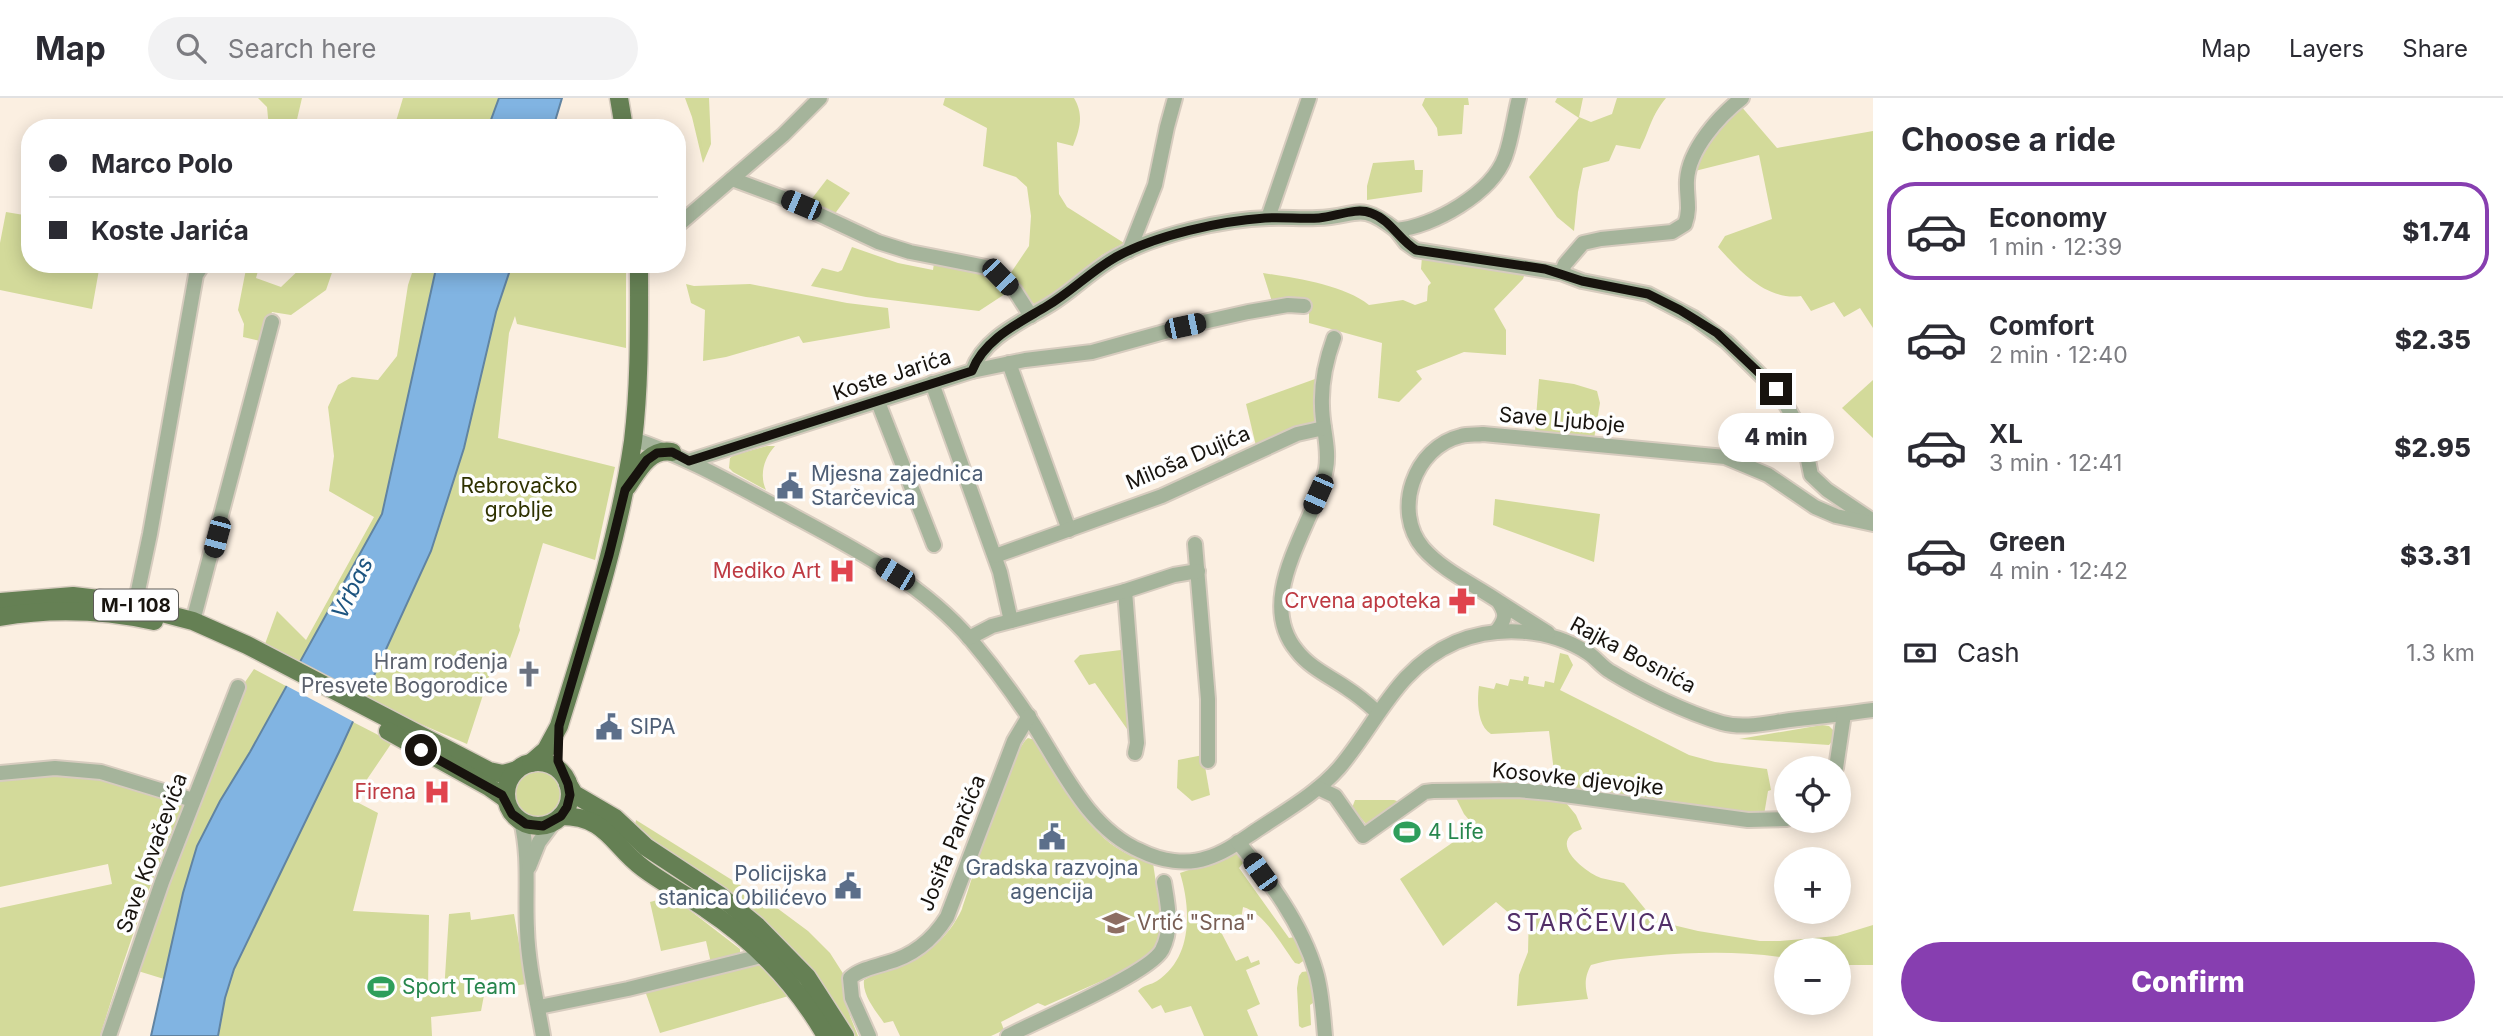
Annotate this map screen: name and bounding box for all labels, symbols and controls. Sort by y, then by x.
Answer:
search box [148,17,638,80]
text: Map [35,28,106,68]
icon: search [172,29,210,67]
text: Search here [228,33,376,64]
text: Map [2201,34,2251,63]
text: Layers [2289,34,2364,63]
text: Share [2402,34,2468,63]
text: Choose a ride [1901,120,2116,159]
text: Marco Polo [91,148,233,179]
car [778,187,825,223]
icon: car [1905,200,1968,263]
text: Economy [1989,202,2107,233]
text: Koste Jarića [91,215,249,246]
text: $1.74 [2402,216,2471,247]
text: 1 min · 12:39 [1989,233,2122,261]
car [978,255,1023,299]
icon: car [1905,308,1968,371]
text: Comfort [1989,310,2094,341]
car [1163,311,1208,341]
text: $2.35 [2395,324,2471,355]
text: 2 min · 12:40 [1989,341,2128,369]
street label: Koste Jarića [830,344,954,405]
route end [1760,373,1792,405]
street label: Save Ljuboje [1498,402,1626,437]
callout: 4 min [1718,414,1834,462]
icon: car [1905,416,1968,479]
text: XL [1989,418,2023,449]
street label: Miloša Dujića [1122,420,1254,495]
text: 4 min [1744,423,1808,451]
text: $2.95 [2394,432,2471,463]
text: 3 min · 12:41 [1989,449,2122,477]
place label: Mjesna zajednica Starčevica [811,461,984,510]
public building icon: Mjesna zajednica Starčevica [775,471,805,501]
car [1300,471,1337,517]
park label: Rebrovačko groblje [460,473,578,522]
car [202,514,233,560]
icon: car [1905,524,1968,587]
text: Green [1989,526,2066,557]
text: $3.31 [2400,540,2471,571]
water label: Vrbas [325,553,379,623]
car [872,554,919,594]
hospital icon: Mediko Art [827,556,857,586]
text: 4 min · 12:42 [1989,557,2128,585]
place label: Mediko Art [713,558,821,583]
pharmacy icon: Crvena apoteka [1447,586,1477,616]
place label: Crvena apoteka [1284,588,1441,613]
road number: M-I 108 [94,590,178,620]
street label: Rajka Bosnića [1566,611,1700,698]
icon: cash [1901,634,1939,672]
text: Cash [1957,637,2020,668]
text: 1.3 km [2406,639,2475,667]
place label: Hram rođenja Presvete Bogorodice [301,649,508,698]
church icon: Hram rođenja Presvete Bogorodice [514,659,544,689]
public building icon: SIPA [594,712,624,742]
place label: SIPA [630,714,675,739]
route start [405,734,437,766]
map controls [1774,756,1851,1015]
button: locate [1774,756,1851,833]
street label: Kosovke djevojke [1491,757,1665,800]
street label: Save Kovačevića [111,770,192,936]
street label: Josifa Pančića [913,771,990,915]
hospital icon: Firena [422,777,452,807]
place label: Firena [355,779,416,804]
sports icon: 4 Life [1392,817,1422,847]
place label: 4 Life [1428,819,1484,844]
public building icon: Gradska razvojna agencija [1037,822,1067,852]
button: + [1774,847,1851,924]
car [1240,849,1281,895]
place label: Gradska razvojna agencija [965,855,1139,904]
place label: Policijska stanica Obilićevo [658,861,827,910]
public building icon: Policijska stanica Obilićevo [833,871,863,901]
district label: STARČEVICA [1506,907,1676,937]
school or university icon: Vrtić "Srna" [1101,908,1131,938]
place label: Vrtić "Srna" [1137,910,1255,935]
button: − [1774,938,1851,1015]
button: Confirm [1901,942,2475,1022]
sports icon: Sport Team [366,972,396,1002]
place label: Sport Team [402,974,517,999]

